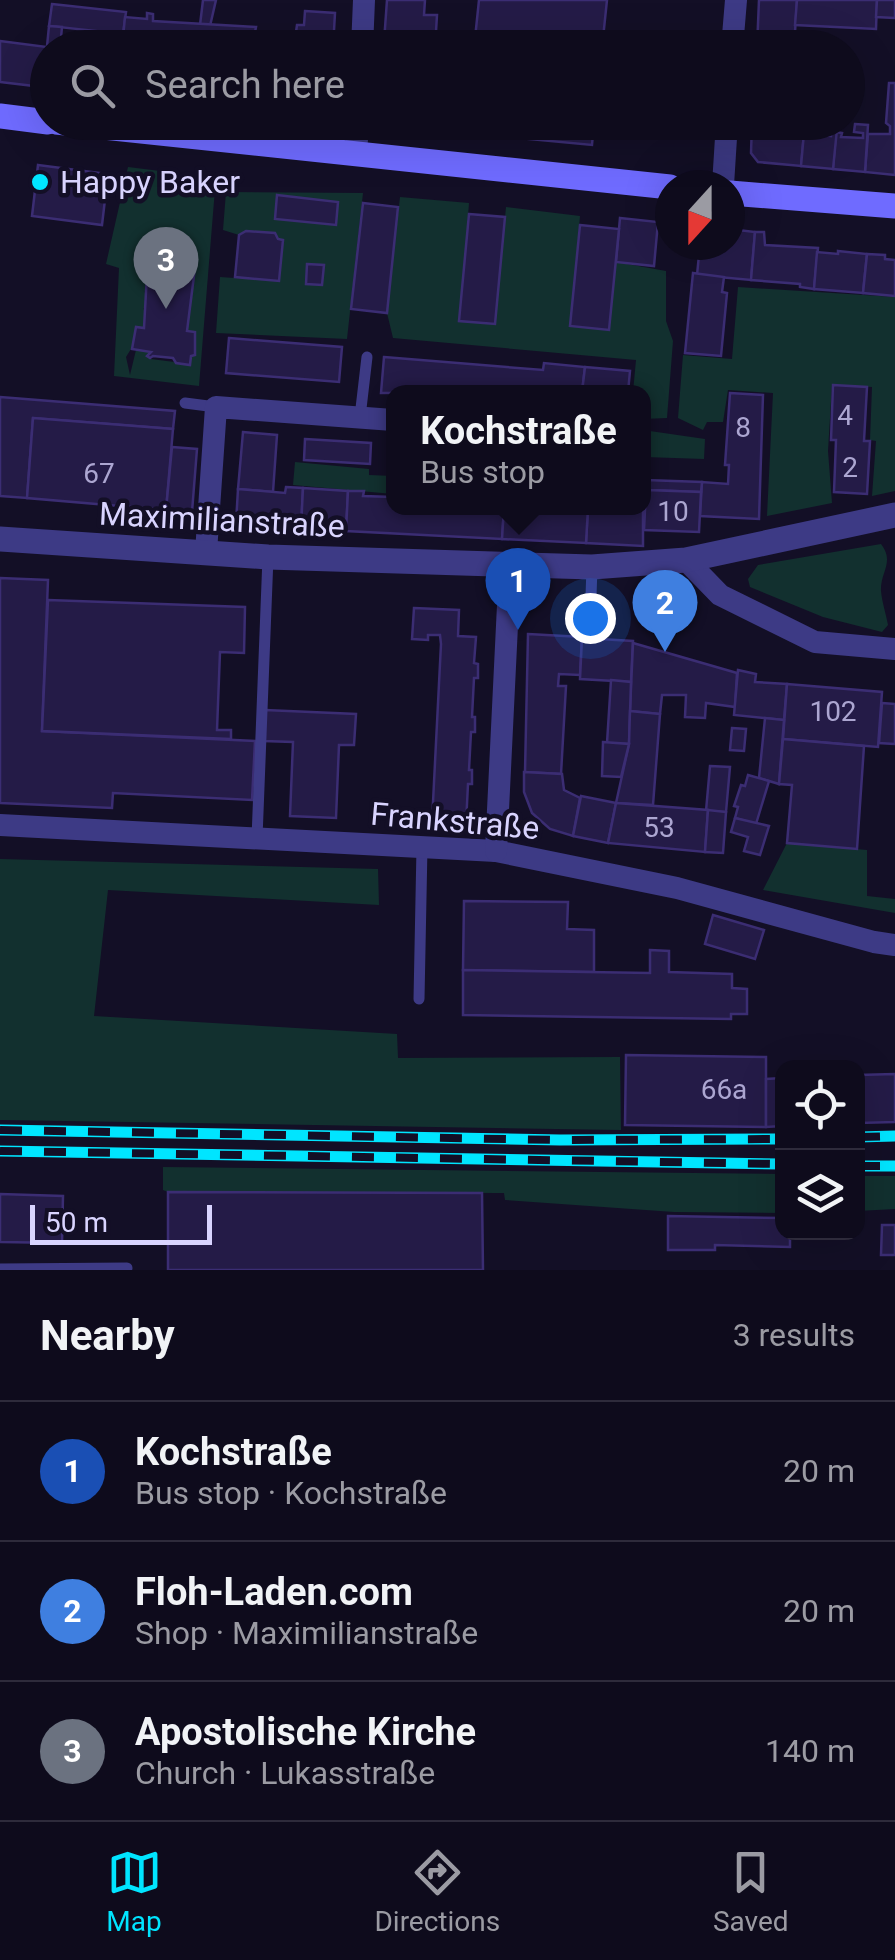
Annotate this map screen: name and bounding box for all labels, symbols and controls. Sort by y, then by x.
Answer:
search box [30,30,865,140]
icon: search [65,58,120,113]
text: Search here [145,63,345,107]
place label: Happy Baker [60,163,240,201]
north arrow [655,170,745,260]
marker: Happy Baker [29,171,51,193]
pin: 3 [134,226,198,309]
popup [386,385,651,515]
house number: 4 [837,399,853,432]
text: Kochstraße [420,409,617,453]
house number: 8 [735,411,751,444]
house number: 2 [842,451,858,484]
text: Bus stop [420,453,545,491]
house number: 67 [83,457,115,490]
street label: Maximilianstraße [98,495,346,545]
house number: 10 [657,495,689,528]
pin: 1 [486,548,550,630]
pin: 2 [632,570,698,652]
your location [565,593,616,644]
house number: 102 [809,695,857,728]
street label: Frankstraße [369,795,541,847]
house number: 53 [643,811,675,844]
map controls [775,1060,865,1240]
button: locate [775,1060,865,1150]
house number: 66a [701,1073,747,1106]
button: layers [775,1150,865,1240]
scale bar [30,1200,212,1244]
text: 50 m [45,1206,108,1239]
text: Nearby [40,1311,175,1360]
text: 3 results [733,1316,855,1354]
text: Kochstraße [135,1430,332,1474]
text: 1 [63,1452,82,1490]
text: 20 m [783,1452,855,1490]
text: Bus stop · Kochstraße [135,1474,447,1512]
text: Floh-Laden.com [135,1570,413,1614]
text: 2 [63,1592,82,1630]
text: 20 m [783,1592,855,1630]
text: Shop · Maximilianstraße [135,1614,478,1652]
text: Apostolische Kirche [135,1710,476,1754]
text: 3 [63,1732,82,1770]
text: 140 m [765,1732,855,1770]
text: Church · Lukasstraße [135,1754,435,1792]
tab: Map [106,1845,162,1938]
tab: Directions [374,1845,500,1938]
tab: Saved [713,1845,789,1938]

